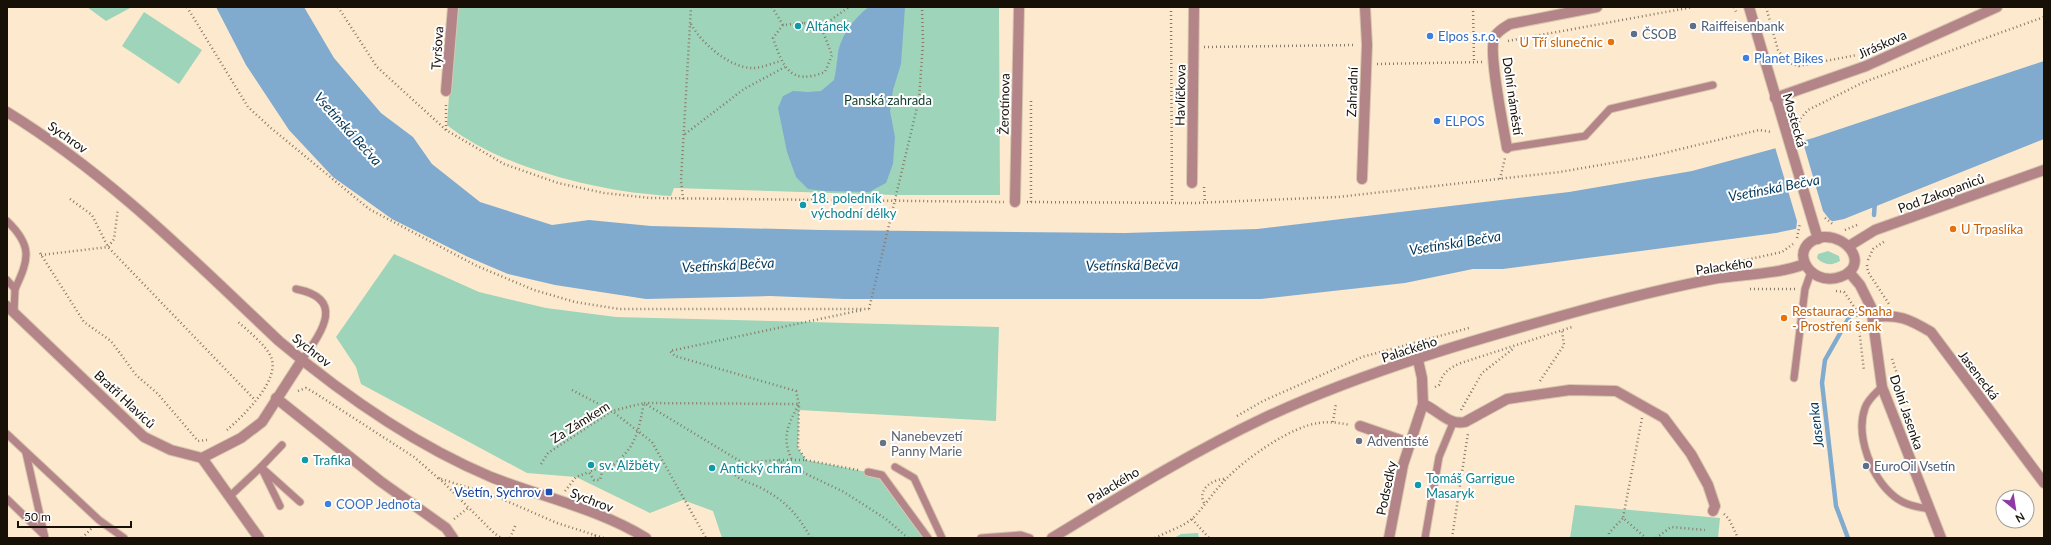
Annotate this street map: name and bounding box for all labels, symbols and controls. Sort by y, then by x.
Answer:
place label: Altánek [806,18,850,34]
place label: Raiffeisenbank [1701,18,1785,34]
marker: Altánek [793,21,803,31]
marker: Raiffeisenbank [1688,21,1698,31]
street label: Tyršova [427,26,447,70]
place label: ČSOB [1642,26,1677,42]
street label: Jiráskova [1855,26,1909,62]
place label: Elpos s.r.o. [1438,28,1499,44]
marker: ČSOB [1629,29,1639,39]
marker: Elpos s.r.o. [1425,31,1435,41]
place label: U Tří slunečnic [1519,34,1603,50]
marker: U Tří slunečnic [1606,37,1616,47]
place label: Planet Bikes [1754,50,1824,66]
marker: Planet Bikes [1741,53,1751,63]
street label: Dolní náměstí [1500,56,1527,137]
street label: Havlíčkova [1171,64,1189,126]
street label: Zahradní [1343,66,1361,117]
street label: Žerotínova [995,73,1013,135]
water label: Vsetínská Bečva [311,88,386,169]
street label: Mostecká [1780,91,1810,149]
park label: Panská zahrada [844,92,932,108]
place label: ELPOS [1445,113,1484,129]
marker: ELPOS [1432,116,1442,126]
street label: Sychrov [45,118,91,157]
water label: Vsetínská Bečva [1727,170,1821,205]
street label: Pod Zakopaniců [1896,170,1986,216]
place label: 18. poledník východní délky [811,190,897,221]
marker: 18. poledník východní délky [798,200,808,210]
place label: U Trpaslíka [1961,221,2023,237]
marker: U Trpaslíka [1948,224,1958,234]
water label: Vsetínská Bečva [1408,227,1502,258]
water label: Vsetínská Bečva [681,254,775,275]
street label: Palackého [1694,254,1754,278]
water label: Vsetínská Bečva [1085,255,1179,274]
place label: Restaurace Snaha - Prostření šenk [1792,303,1892,334]
marker: Restaurace Snaha - Prostření šenk [1779,313,1789,323]
street label: Sychrov [289,330,335,370]
street label: Palackého [1379,333,1439,365]
street label: Jasenecká [1955,347,2003,403]
street label: Bratří Hlaviců [91,367,159,431]
street label: Dolní Jasenka [1887,372,1927,452]
street label: Za Zámkem [548,398,612,446]
water label: Jasenka [1804,401,1827,450]
place label: Nanebevzetí Panny Marie [891,428,964,459]
place label: Adventisté [1367,433,1429,449]
marker: Adventisté [1354,436,1364,446]
marker: Nanebevzetí Panny Marie [878,438,888,448]
place label: Trafika [313,452,351,468]
marker: Trafika [300,455,310,465]
place label: sv. Alžběty [599,457,660,473]
place label: EuroOil Vsetín [1874,458,1955,474]
street label: Podsedky [1372,459,1400,517]
marker: sv. Alžběty [586,460,596,470]
place label: Antický chrám [720,460,802,476]
marker: EuroOil Vsetín [1861,461,1871,471]
marker: Antický chrám [707,463,717,473]
street label: Palackého [1084,463,1142,507]
place label: Tomáš Garrigue Masaryk [1426,470,1515,501]
marker: Tomáš Garrigue Masaryk [1413,480,1423,490]
place label: Vsetín, Sychrov [454,484,541,500]
street label: Sychrov [568,484,616,516]
marker: Vsetín, Sychrov [544,487,554,497]
north arrow [1995,489,2035,529]
place label: COOP Jednota [336,496,421,512]
marker: COOP Jednota [323,499,333,509]
scale bar [18,503,131,529]
text: 50 m [24,509,51,524]
text: N [2013,510,2027,526]

